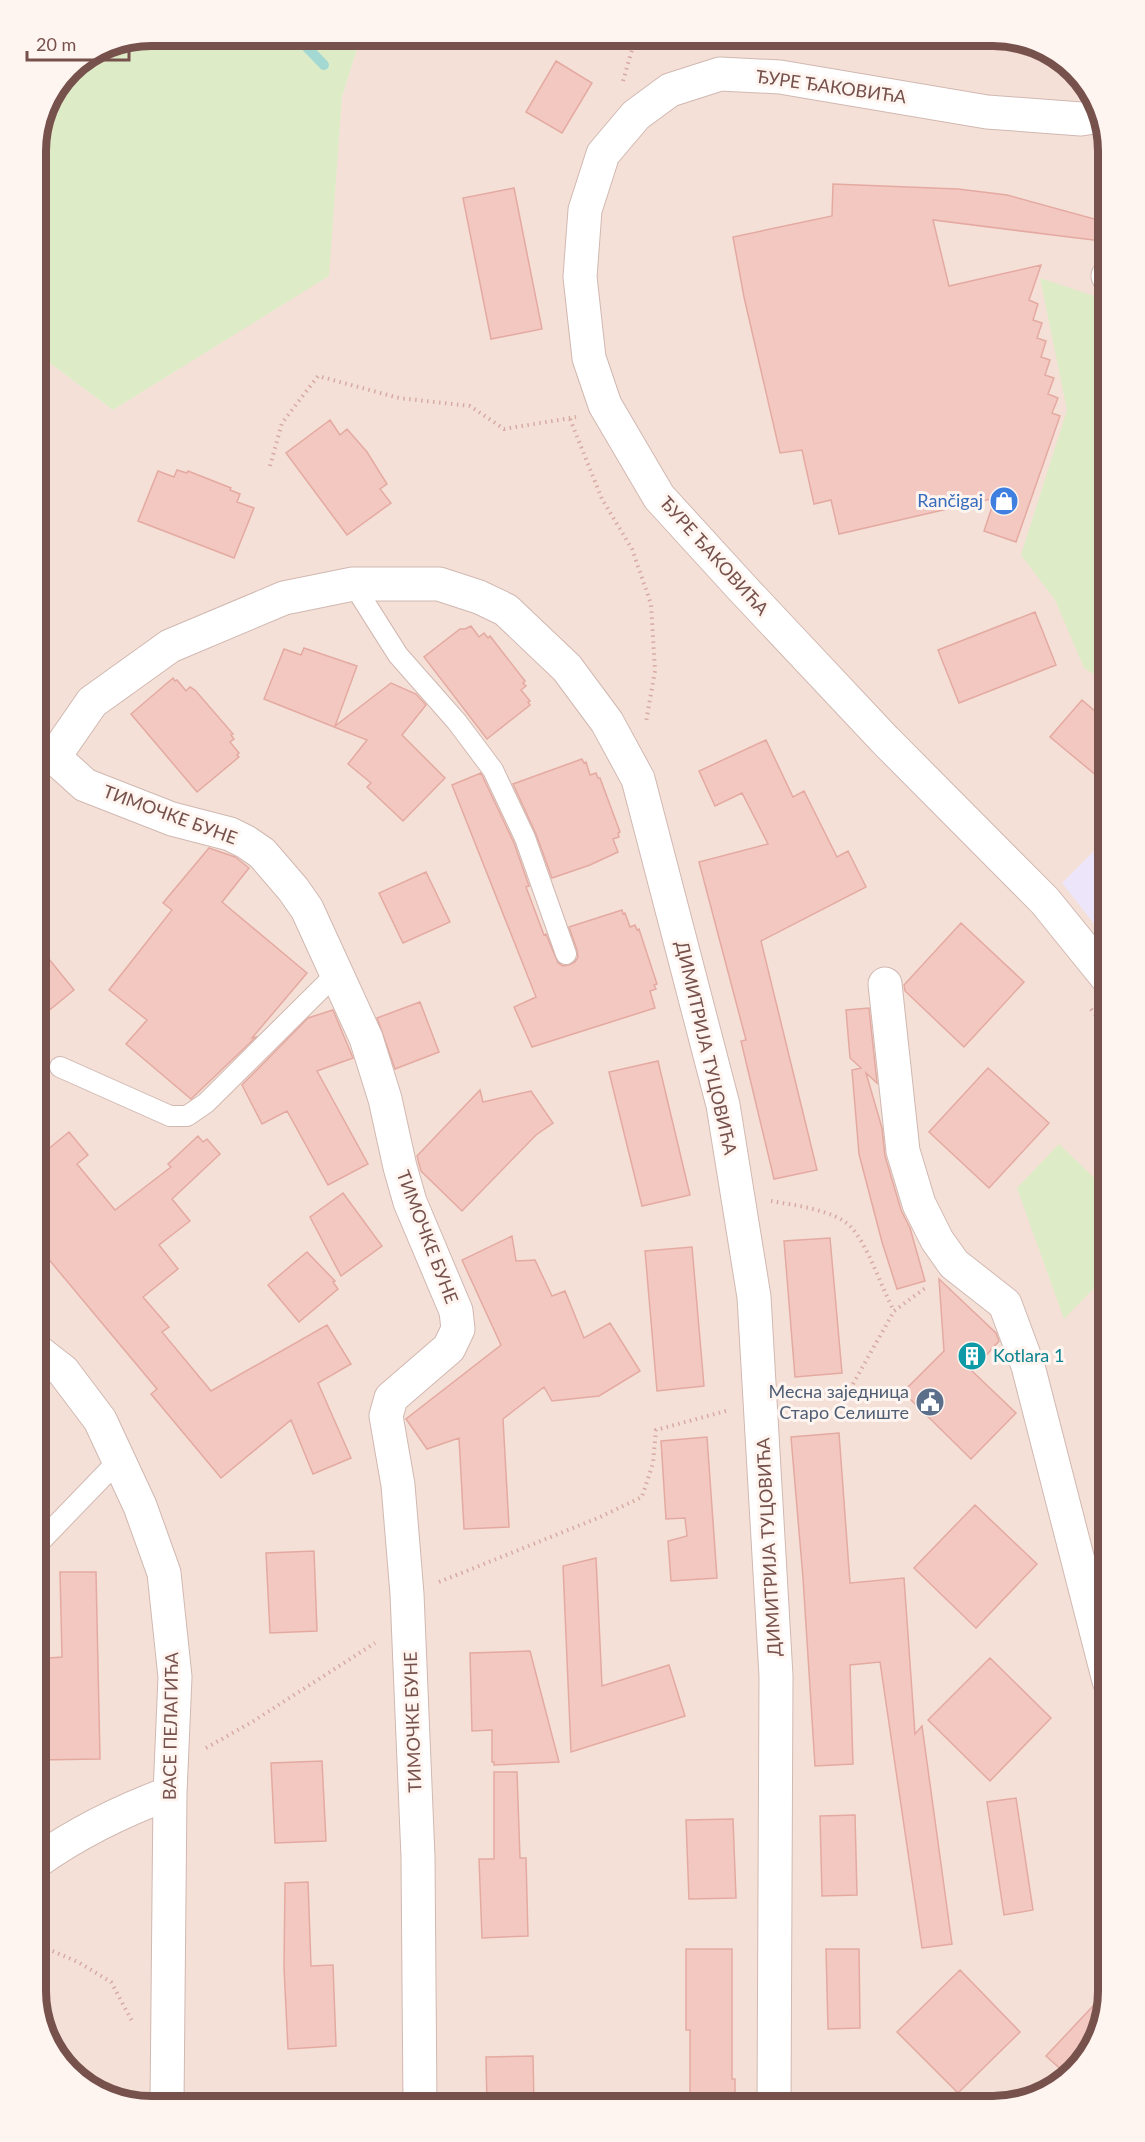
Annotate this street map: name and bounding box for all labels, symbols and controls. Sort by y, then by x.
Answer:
scale bar [27,24,129,62]
text: 20 m [36,33,76,55]
street label: ЂУРЕ ЂАКОВИЋА [754,65,909,108]
shop icon: Rančigaj [988,485,1020,517]
place label: Rančigaj [917,489,983,511]
street label: ЂУРЕ ЂАКОВИЋА [656,492,774,620]
street label: ТИМОЧКЕ БУНЕ [100,780,240,849]
street label: ДИМИТРИЈА ТУЦОВИЋА [672,939,742,1158]
street label: ТИМОЧКЕ БУНЕ [392,1167,463,1306]
building icon: Kotlara 1 [956,1340,988,1372]
place label: Kotlara 1 [993,1344,1064,1366]
place label: Месна заједница Старо Селиште [769,1380,909,1423]
public building icon: Месна заједница Старо Селиште [914,1386,946,1418]
street label: ДИМИТРИЈА ТУЦОВИЋА [751,1436,785,1657]
street label: ВАСЕ ПЕЛАГИЋА [158,1651,182,1800]
street label: ТИМОЧКЕ БУНЕ [399,1651,425,1793]

